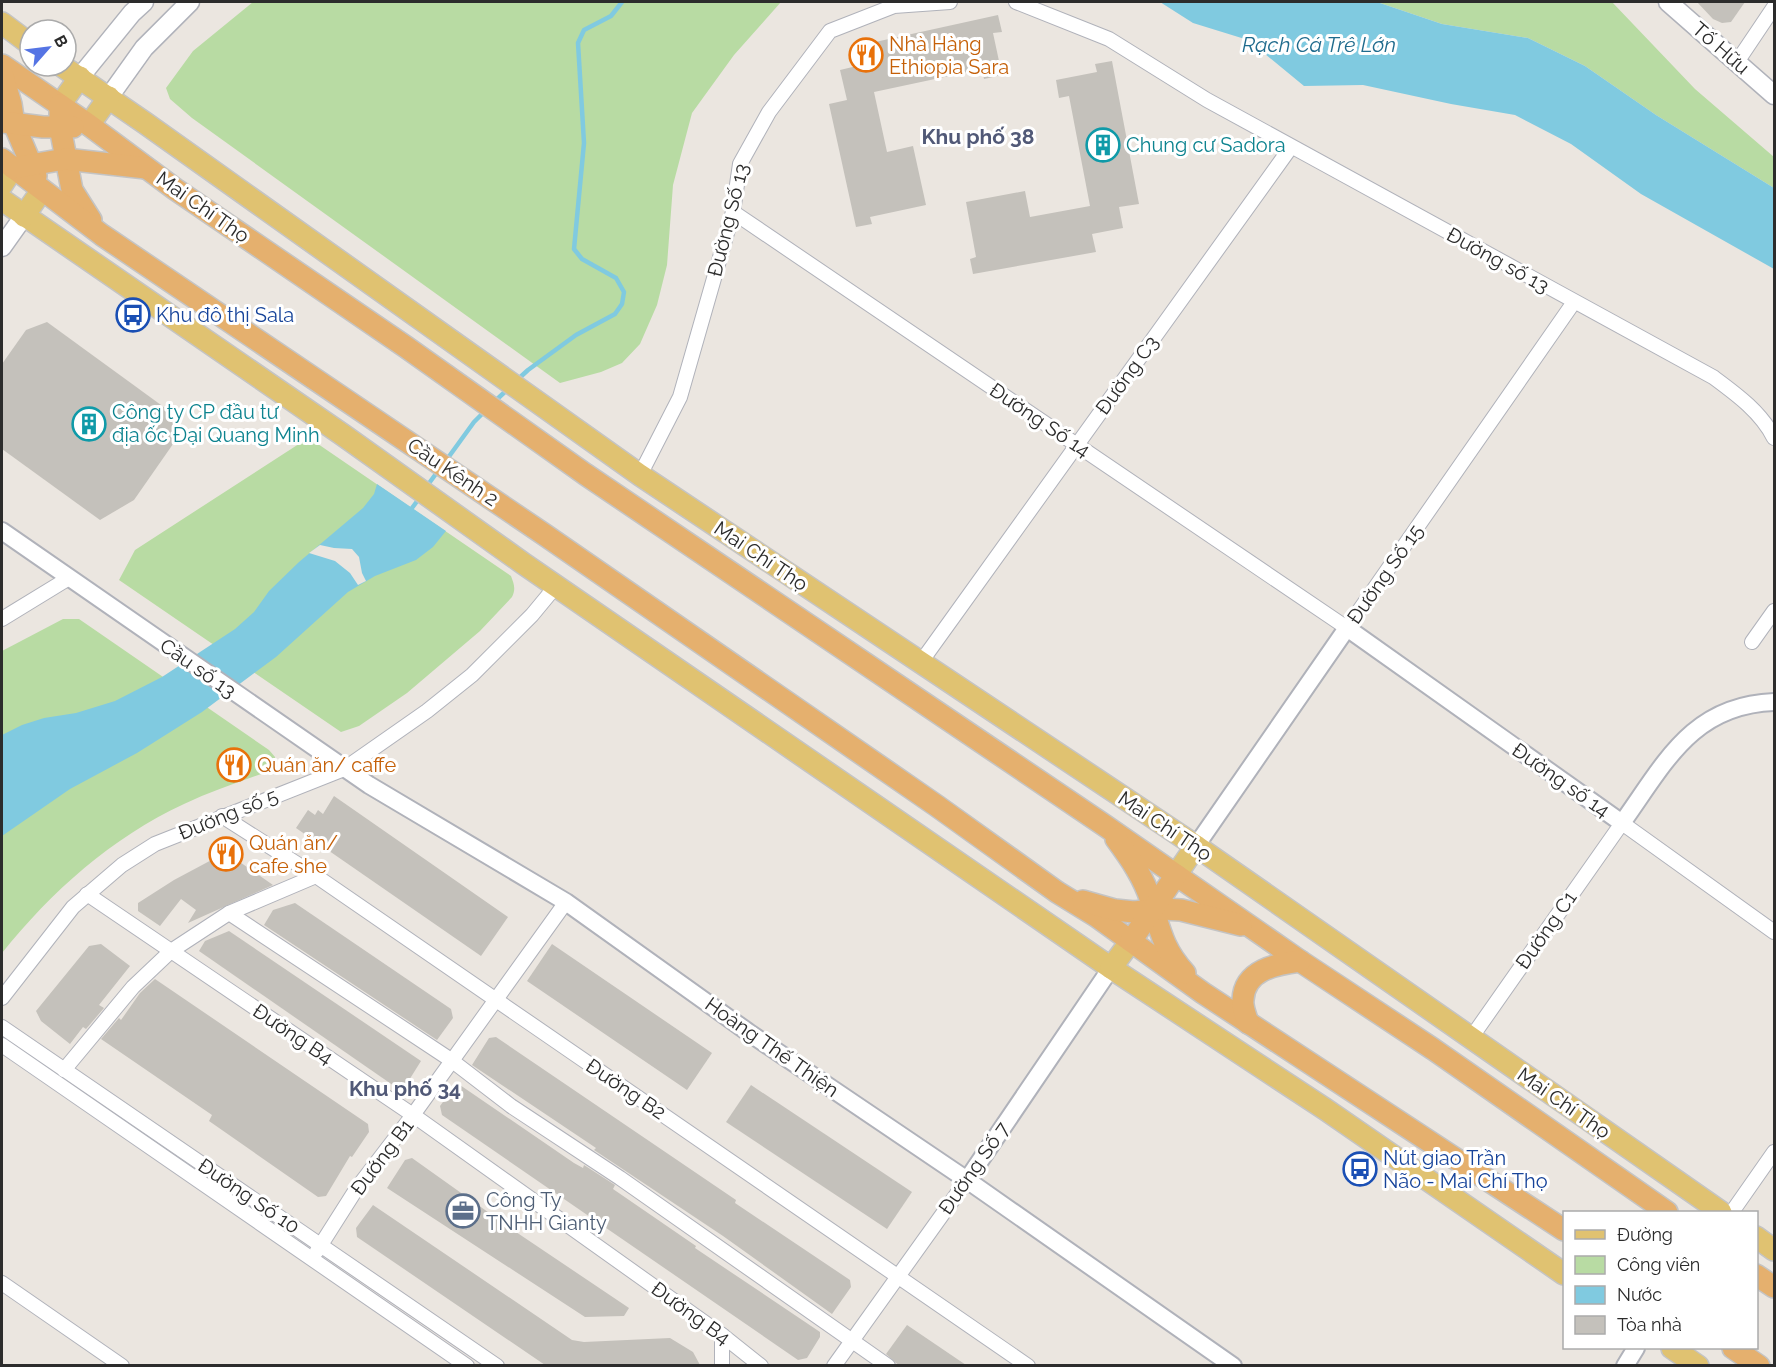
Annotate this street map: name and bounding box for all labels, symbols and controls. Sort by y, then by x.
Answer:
street label: Tố Hữu [1688,17,1754,79]
north arrow [18,18,78,78]
text: B [50,32,72,51]
place label: Nhà Hàng Ethiopia Sara [889,32,1009,79]
water label: Rạch Cá Trê Lớn [1242,32,1396,57]
restaurant icon: Nhà Hàng Ethiopia Sara [848,37,884,73]
district label: Khu phố 38 [922,124,1034,149]
building icon: Chung cư Sadora [1085,127,1121,163]
place label: Chung cư Sadora [1126,133,1286,157]
street label: Đường Số 13 [702,161,754,279]
street label: Mai Chí Thọ [152,166,254,248]
street label: Đường số 13 [1443,222,1553,298]
bus stop icon: Khu đô thị Sala [115,297,151,333]
place label: Khu đô thị Sala [156,303,294,327]
street label: Đường C3 [1090,331,1164,419]
street label: Đường Số 14 [985,378,1095,462]
place label: Công ty CP đầu tư địa ốc Đại Quang Minh [112,400,320,447]
building icon: Công ty CP đầu tư địa ốc Đại Quang Minh [71,406,107,442]
street label: Cầu Kênh 2 [403,433,503,511]
street label: Mai Chí Thọ [710,516,812,596]
street label: Đường Số 15 [1342,520,1428,628]
street label: Cầu số 13 [155,633,241,703]
street label: Đường số 14 [1508,738,1614,822]
restaurant icon: Quán ăn/ caffe [216,747,252,783]
place label: Quán ăn/ caffe [257,753,396,777]
street label: Đường số 5 [175,783,281,845]
street label: Mai Chí Thọ [1114,786,1216,866]
place label: Quán ăn/ cafe she [249,831,338,878]
restaurant icon: Quán ăn/ cafe she [208,836,244,872]
street label: Đường C1 [1510,886,1582,974]
street label: Hoàng Thế Thiện [701,992,843,1102]
street label: Đường B4 [248,998,338,1070]
street label: Đường B2 [582,1054,670,1124]
street label: Mai Chí Thọ [1513,1062,1615,1144]
district label: Khu phố 34 [349,1076,461,1101]
street label: Đướng B1 [346,1114,419,1200]
street label: Đường Số 7 [933,1117,1015,1219]
place label: Nút giao Trần Não - Mai Chí Thọ [1383,1146,1548,1193]
bus stop icon: Nút giao Trần Não - Mai Chí Thọ [1342,1151,1378,1187]
street label: Đường Số 10 [194,1153,304,1239]
place label: Công Ty TNHH Gianty [486,1188,607,1235]
office icon: Công Ty TNHH Gianty [445,1193,481,1229]
legend [1563,1211,1758,1349]
text: Đường [1617,1224,1673,1245]
text: Công viên [1617,1254,1700,1275]
street label: Đường B4 [647,1276,735,1350]
text: Nước [1617,1284,1662,1305]
text: Tòa nhà [1617,1314,1682,1335]

